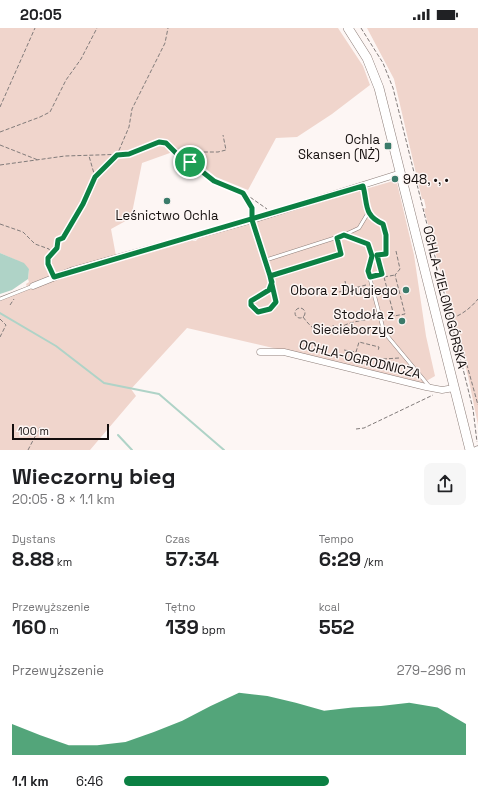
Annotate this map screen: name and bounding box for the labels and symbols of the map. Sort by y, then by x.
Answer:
place label: Ochla Skansen (NŻ) [298,131,381,163]
marker: Ochla Skansen (NŻ) [383,141,393,151]
pin [173,145,207,179]
place label: 948, •, • [403,171,449,188]
marker: 948, •, • [390,174,400,184]
marker: Leśnictwo Ochla [162,196,172,206]
place label: Leśnictwo Ochla [115,207,219,224]
street label: OCHLA-ZIELONOGÓRSKA [419,224,471,370]
place label: Obora z Długiego [290,282,398,299]
marker: Obora z Długiego [401,285,411,295]
place label: Stodoła z Siecieborzyc [313,306,394,338]
marker: Stodoła z Siecieborzyc [397,316,407,326]
street label: OCHLA-OGRODNICZA [297,336,423,382]
scale bar [12,422,109,441]

